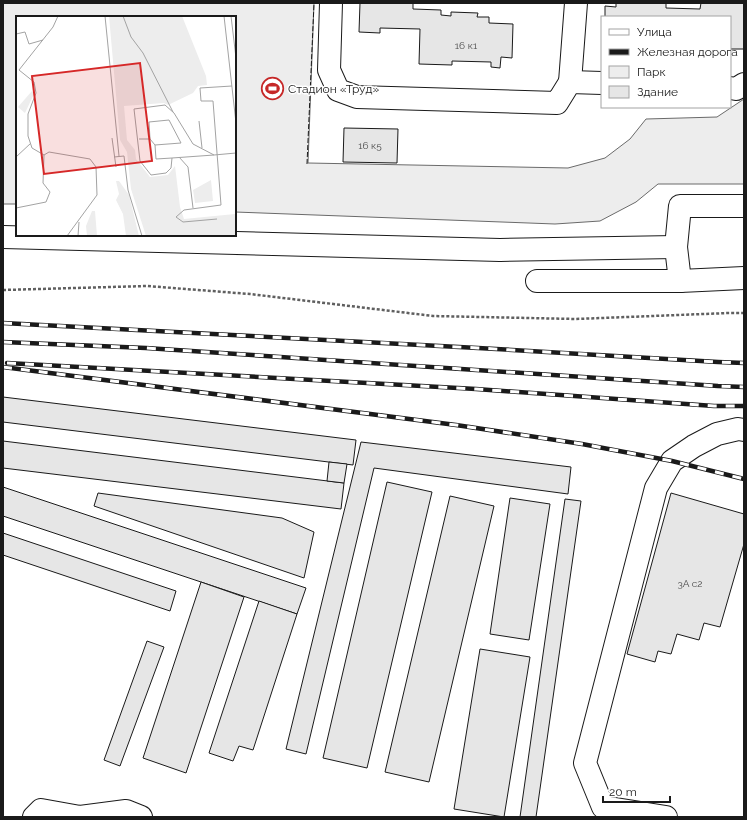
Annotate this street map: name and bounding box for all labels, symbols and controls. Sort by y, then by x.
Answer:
inset map [16,16,236,236]
legend [601,16,731,108]
text: Улица [637,25,672,39]
house number: 16 к1 [455,40,478,51]
text: Железная дорога [637,45,738,59]
text: Парк [637,65,666,79]
sports icon: Стадион «Труд» [260,76,286,102]
place label: Стадион «Труд» [288,82,380,96]
text: Здание [637,85,678,99]
house number: 16 к5 [358,140,382,151]
house number: 3А с2 [677,578,703,589]
scale bar [603,778,670,804]
text: 20 m [609,785,637,799]

